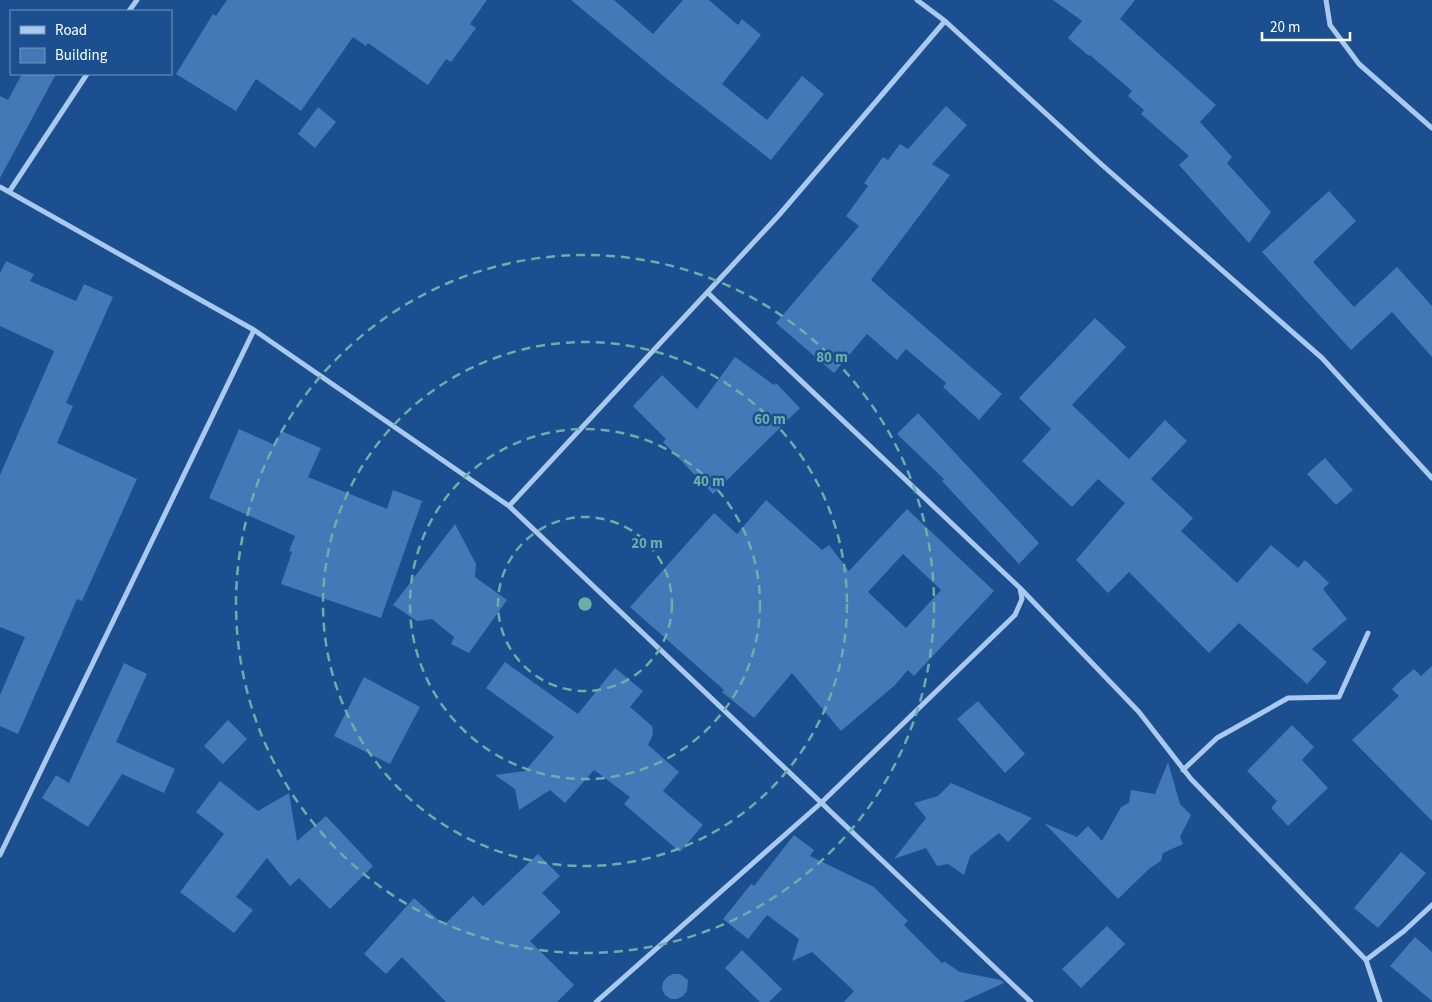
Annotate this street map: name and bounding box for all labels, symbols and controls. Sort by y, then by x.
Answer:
legend [10,10,172,75]
scale bar [1262,10,1350,42]
text: 20 m [1270,17,1300,38]
text: Road [55,20,87,41]
text: Building [55,45,108,66]
text: 80 m [816,347,848,368]
text: 60 m [754,409,786,430]
text: 40 m [693,471,725,492]
text: 20 m [631,533,663,554]
centre of rings [576,595,594,613]

